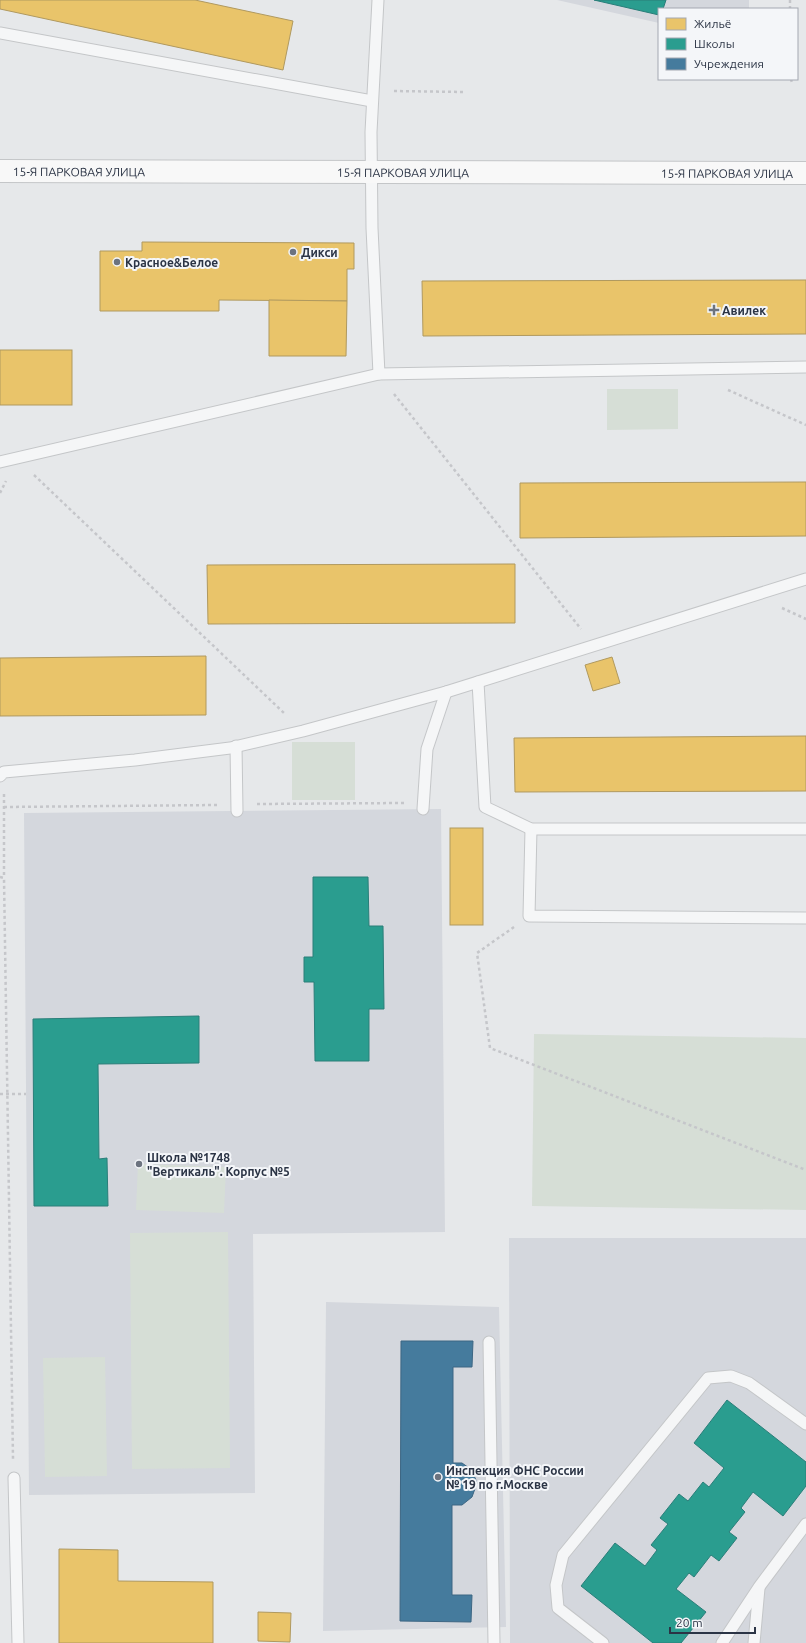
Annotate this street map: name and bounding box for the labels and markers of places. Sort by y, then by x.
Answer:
place label: Дикси [301,246,338,259]
marker: Дикси [288,247,298,257]
place label: Красное&Белое [125,256,218,269]
marker: Красное&Белое [112,257,122,267]
place label: Авилек [722,304,766,317]
marker: Авилек [709,305,719,315]
place label: Школа №1748 "Вертикаль". Корпус №5 [147,1151,290,1178]
marker: Школа №1748 "Вертикаль". Корпус №5 [134,1159,144,1169]
place label: Инспекция ФНС России № 19 по г.Москве [446,1464,584,1491]
marker: Инспекция ФНС России № 19 по г.Москве [433,1472,443,1482]

